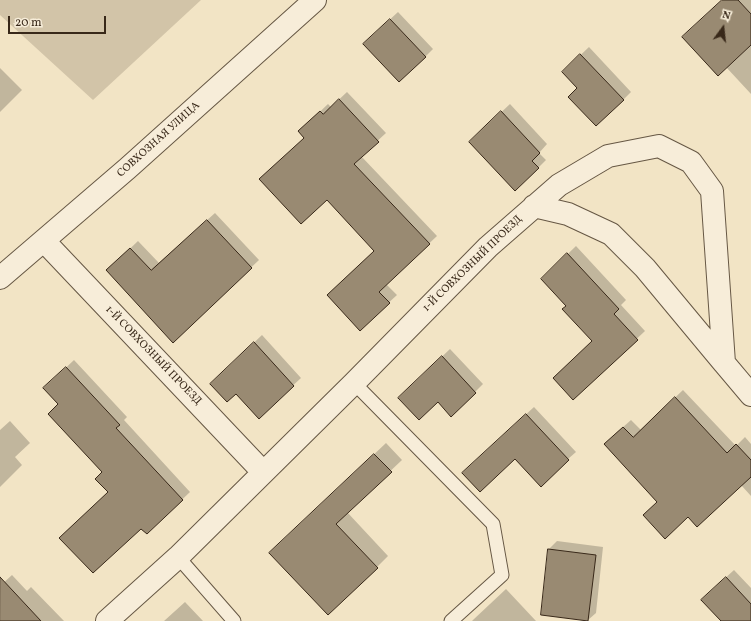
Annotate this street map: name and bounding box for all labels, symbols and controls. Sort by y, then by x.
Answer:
scale bar [10,8,108,34]
north arrow [703,8,743,48]
text: N [720,8,732,24]
text: 20 m [15,15,42,31]
street label: СОВХОЗНАЯ УЛИЦА [115,99,203,181]
street label: 1-Й СОВХОЗНЫЙ ПРОЕЗД [421,213,525,315]
street label: 1-Й СОВХОЗНЫЙ ПРОЕЗД [102,304,204,408]

